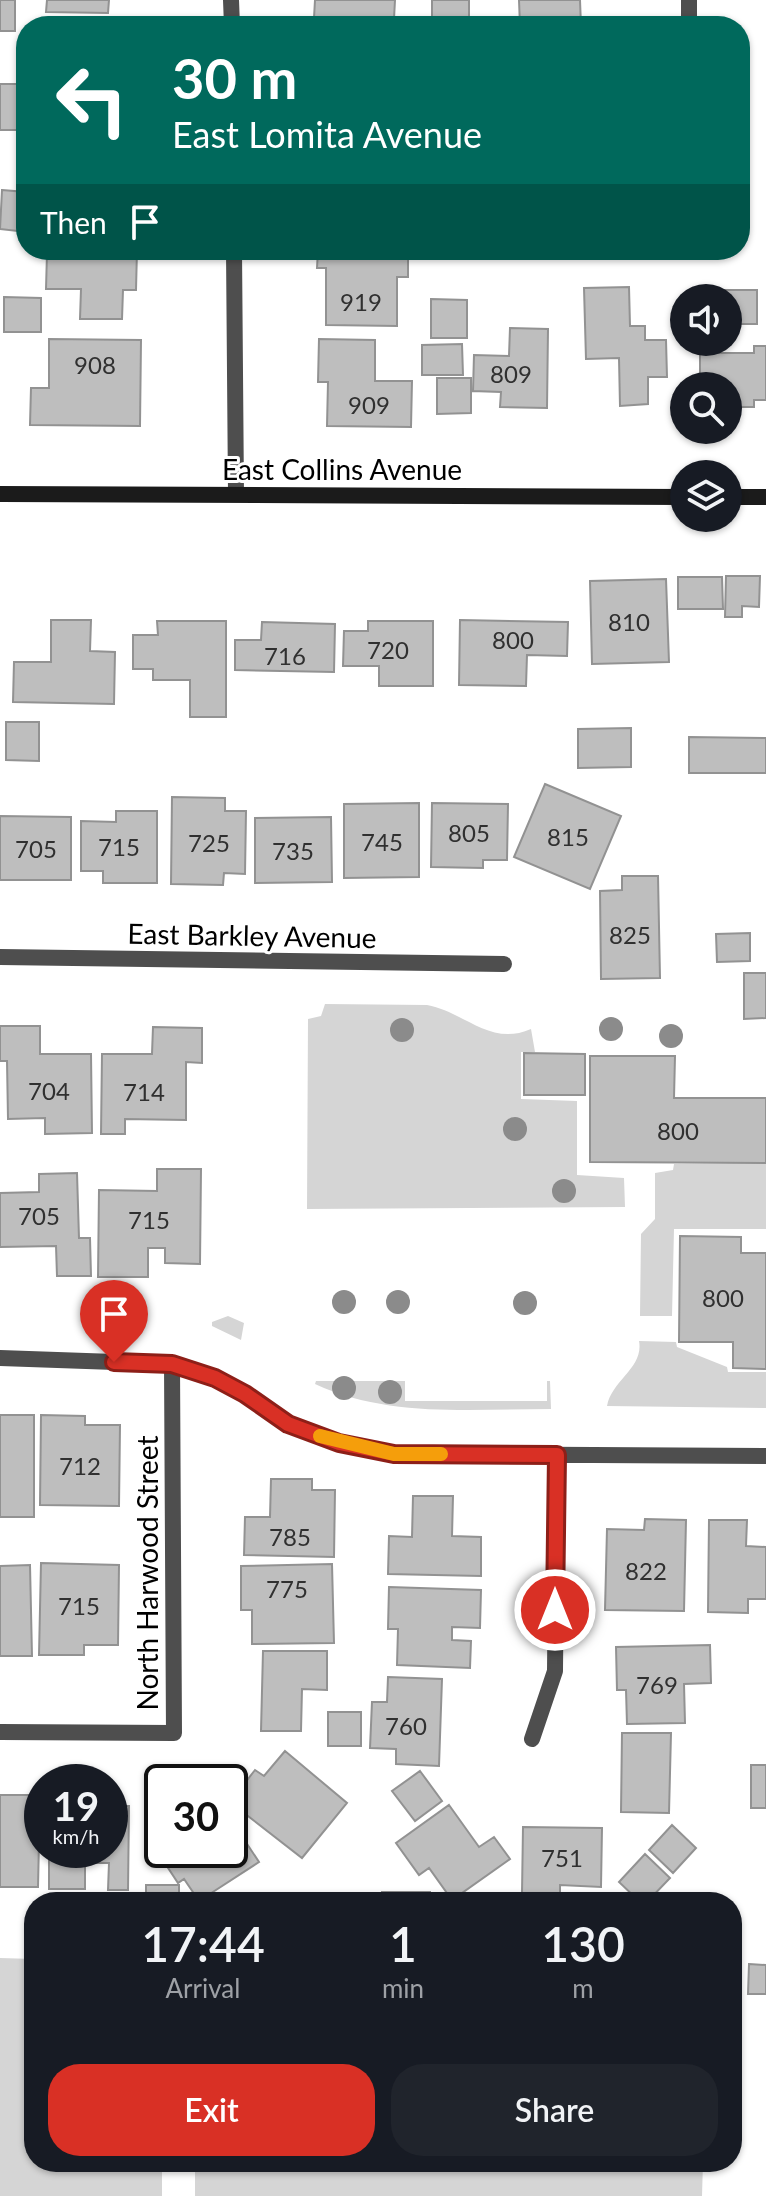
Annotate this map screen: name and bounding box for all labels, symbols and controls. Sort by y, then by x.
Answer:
text: 30 m [172,44,297,111]
icon: left [40,48,144,152]
text: East Lomita Avenue [172,112,482,156]
icon: arrive [123,200,167,244]
text: Then [40,204,107,240]
map controls [670,284,742,532]
button: sound [670,284,742,356]
house number: 919 [340,287,382,316]
house number: 908 [74,350,116,379]
house number: 809 [490,359,532,388]
button: search [670,372,742,444]
house number: 909 [348,390,390,419]
street label: East Collins Avenue [222,452,462,486]
button: layers [670,460,742,532]
house number: 810 [608,607,650,636]
house number: 800 [492,625,534,654]
house number: 720 [367,635,409,664]
house number: 716 [264,641,306,670]
house number: 805 [448,818,490,847]
house number: 815 [547,822,589,851]
house number: 745 [361,827,403,856]
house number: 725 [188,828,230,857]
house number: 715 [98,832,140,861]
house number: 705 [15,834,57,863]
house number: 735 [272,836,314,865]
street label: East Barkley Avenue [127,916,377,954]
house number: 825 [609,920,651,949]
house number: 704 [28,1076,70,1105]
house number: 714 [123,1077,165,1106]
house number: 800 [657,1116,699,1145]
house number: 705 [18,1201,60,1230]
house number: 715 [128,1205,170,1234]
pin [80,1280,148,1362]
house number: 800 [702,1283,744,1312]
icon: arrive [92,1292,136,1336]
street label: North Harwood Street [130,1435,164,1711]
house number: 712 [59,1451,101,1480]
house number: 785 [269,1522,311,1551]
house number: 822 [625,1556,667,1585]
position arrow [513,1568,597,1652]
house number: 775 [266,1574,308,1603]
house number: 715 [58,1591,100,1620]
house number: 769 [636,1670,678,1699]
house number: 760 [385,1711,427,1740]
speed limit sign: 30 [144,1764,248,1868]
text: 19 [53,1782,99,1830]
text: km/h [53,1824,99,1848]
house number: 751 [541,1843,583,1872]
text: 17:44 [141,1915,265,1972]
text: 1 [389,1915,417,1972]
text: 130 [541,1915,625,1972]
text: Arrival [166,1972,240,2004]
text: min [382,1972,424,2004]
text: m [572,1972,594,2004]
button: Exit [48,2064,375,2156]
button: Share [391,2064,718,2156]

